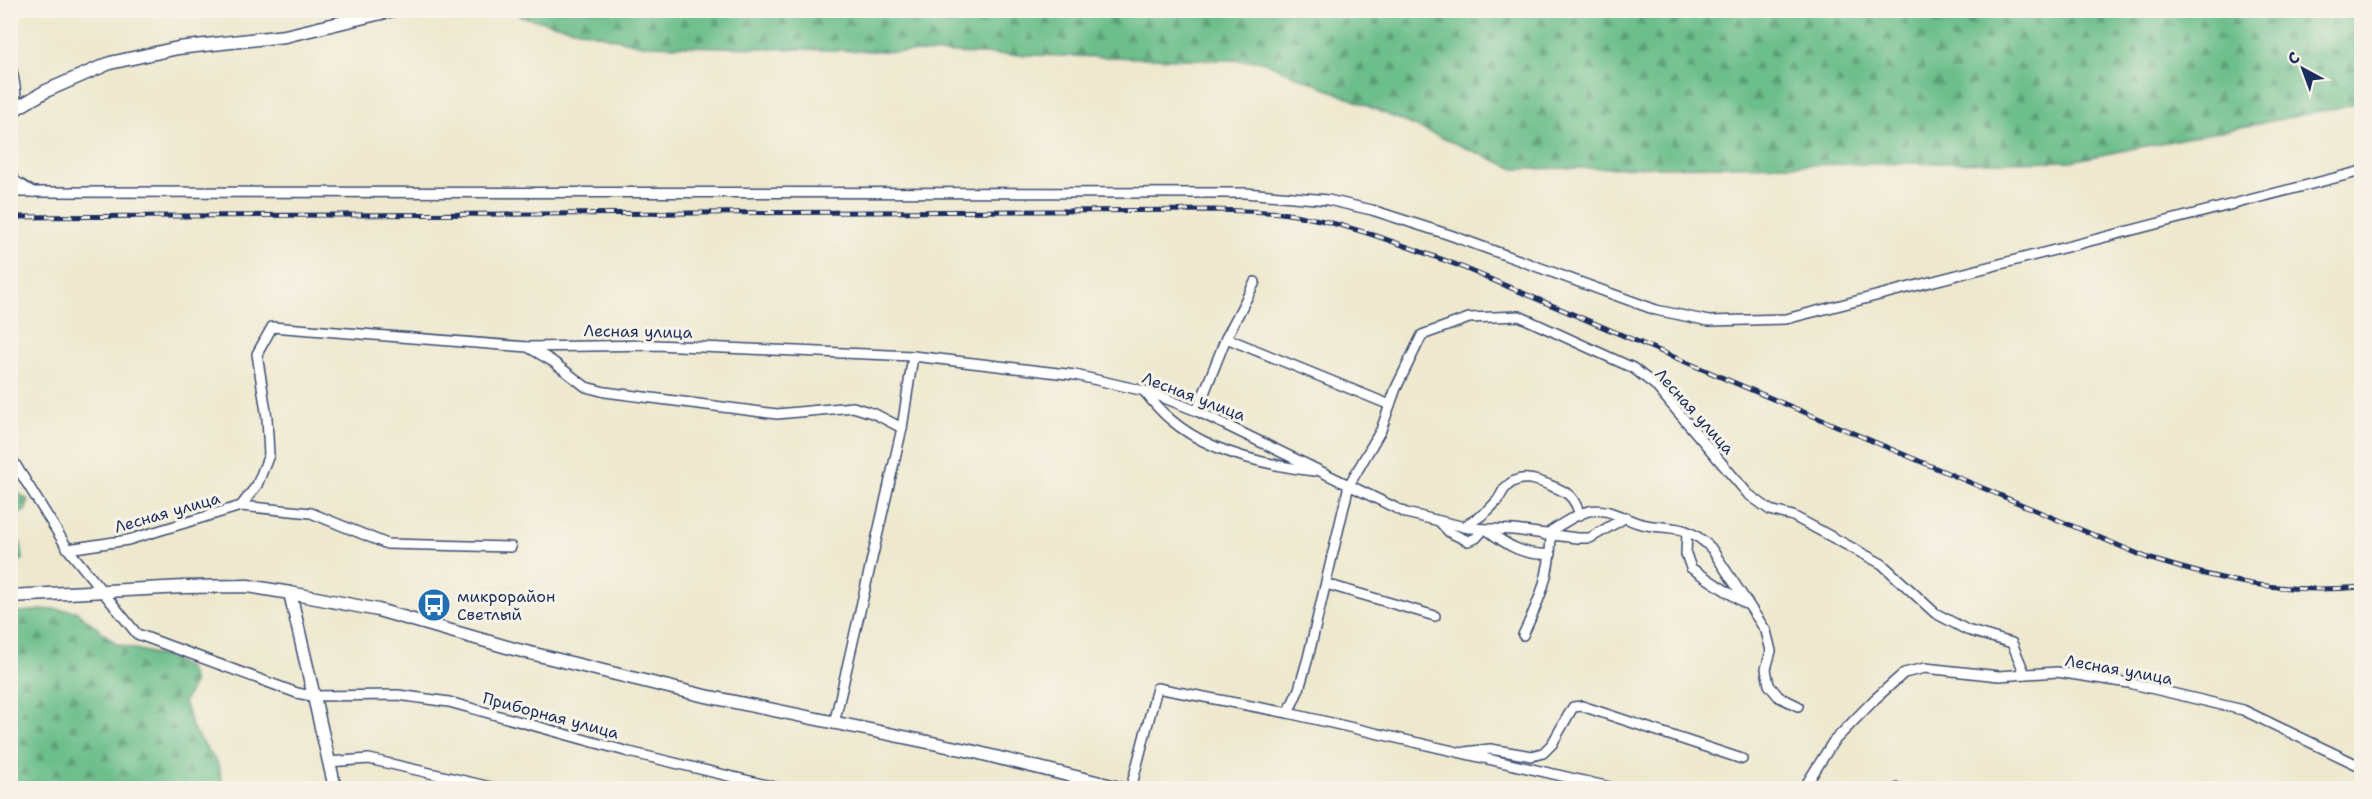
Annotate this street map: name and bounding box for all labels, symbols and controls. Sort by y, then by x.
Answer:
north arrow [2273,39,2333,99]
text: С [2283,47,2304,69]
street label: Лесная улица [583,320,693,343]
street label: Лесная улица [1650,364,1739,459]
street label: Лесная улица [1139,367,1249,426]
street label: Лесная улица [112,487,222,538]
place label: микрорайон Светлый [457,586,555,625]
bus stop icon: микрорайон Светлый [416,587,452,623]
street label: Лесная улица [2063,650,2174,689]
street label: Приборная улица [480,687,621,744]

